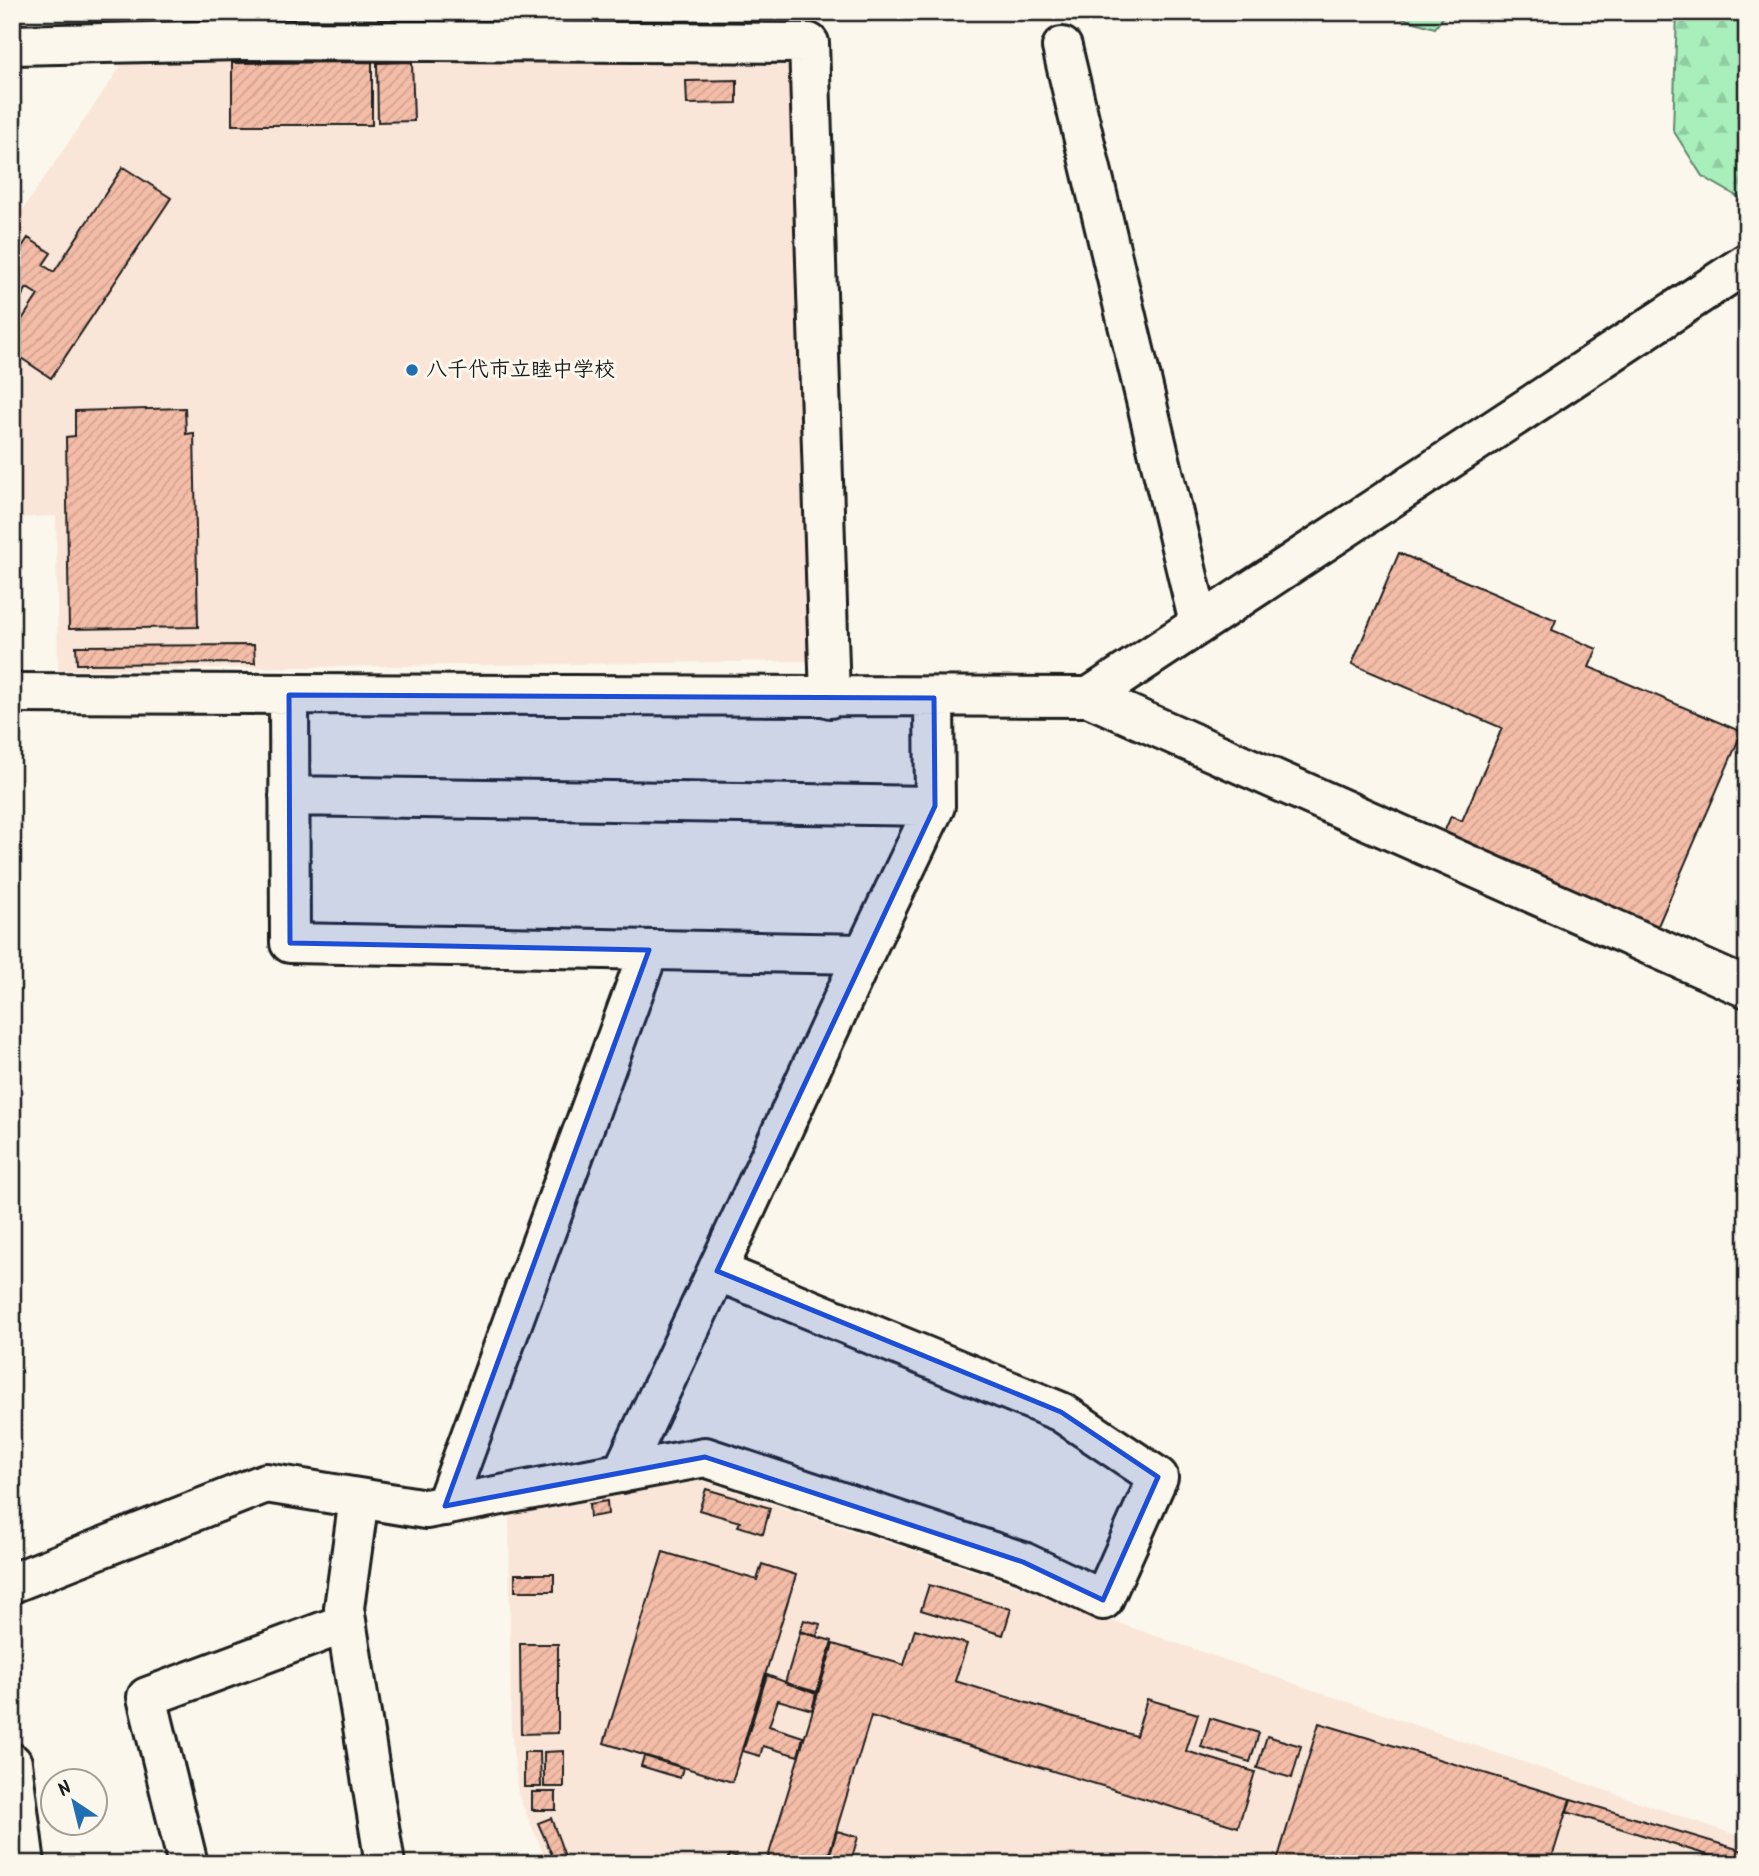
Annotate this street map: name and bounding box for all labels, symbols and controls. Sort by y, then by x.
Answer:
place label: 八千代市立睦中学校 [426,354,615,387]
marker: 八千代市立睦中学校 [404,362,420,378]
north arrow [38,1768,108,1838]
text: N [52,1774,79,1805]

